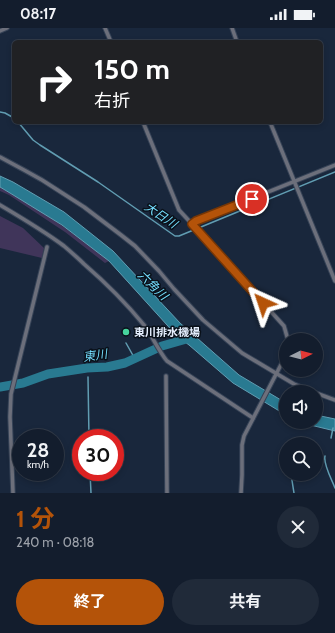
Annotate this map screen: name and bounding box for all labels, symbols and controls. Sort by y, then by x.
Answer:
text: 08:17 [20,5,56,23]
text: 150 m [94,52,170,86]
icon: right [28,56,80,108]
text: 右折 [94,90,130,112]
pin [235,182,269,216]
icon: arrive [241,188,263,210]
water label: 大日川 [142,199,182,232]
water label: 六角川 [135,267,173,304]
position arrow [242,282,284,324]
place label: 東川排水機場 [134,325,200,339]
marker: 東川排水機場 [121,327,131,337]
north arrow [279,333,323,377]
map controls [279,333,323,481]
water label: 東川 [82,346,110,364]
button: sound [279,385,323,429]
speed limit sign: 30 [72,429,124,481]
button: search [279,437,323,481]
text: 28 [27,438,49,462]
text: km/h [27,458,49,471]
text: 1 分 [16,504,54,533]
button: close [277,506,319,548]
text: 240 m · 08:18 [16,534,94,550]
button: 終了 [16,579,164,625]
button: 共有 [172,579,319,625]

